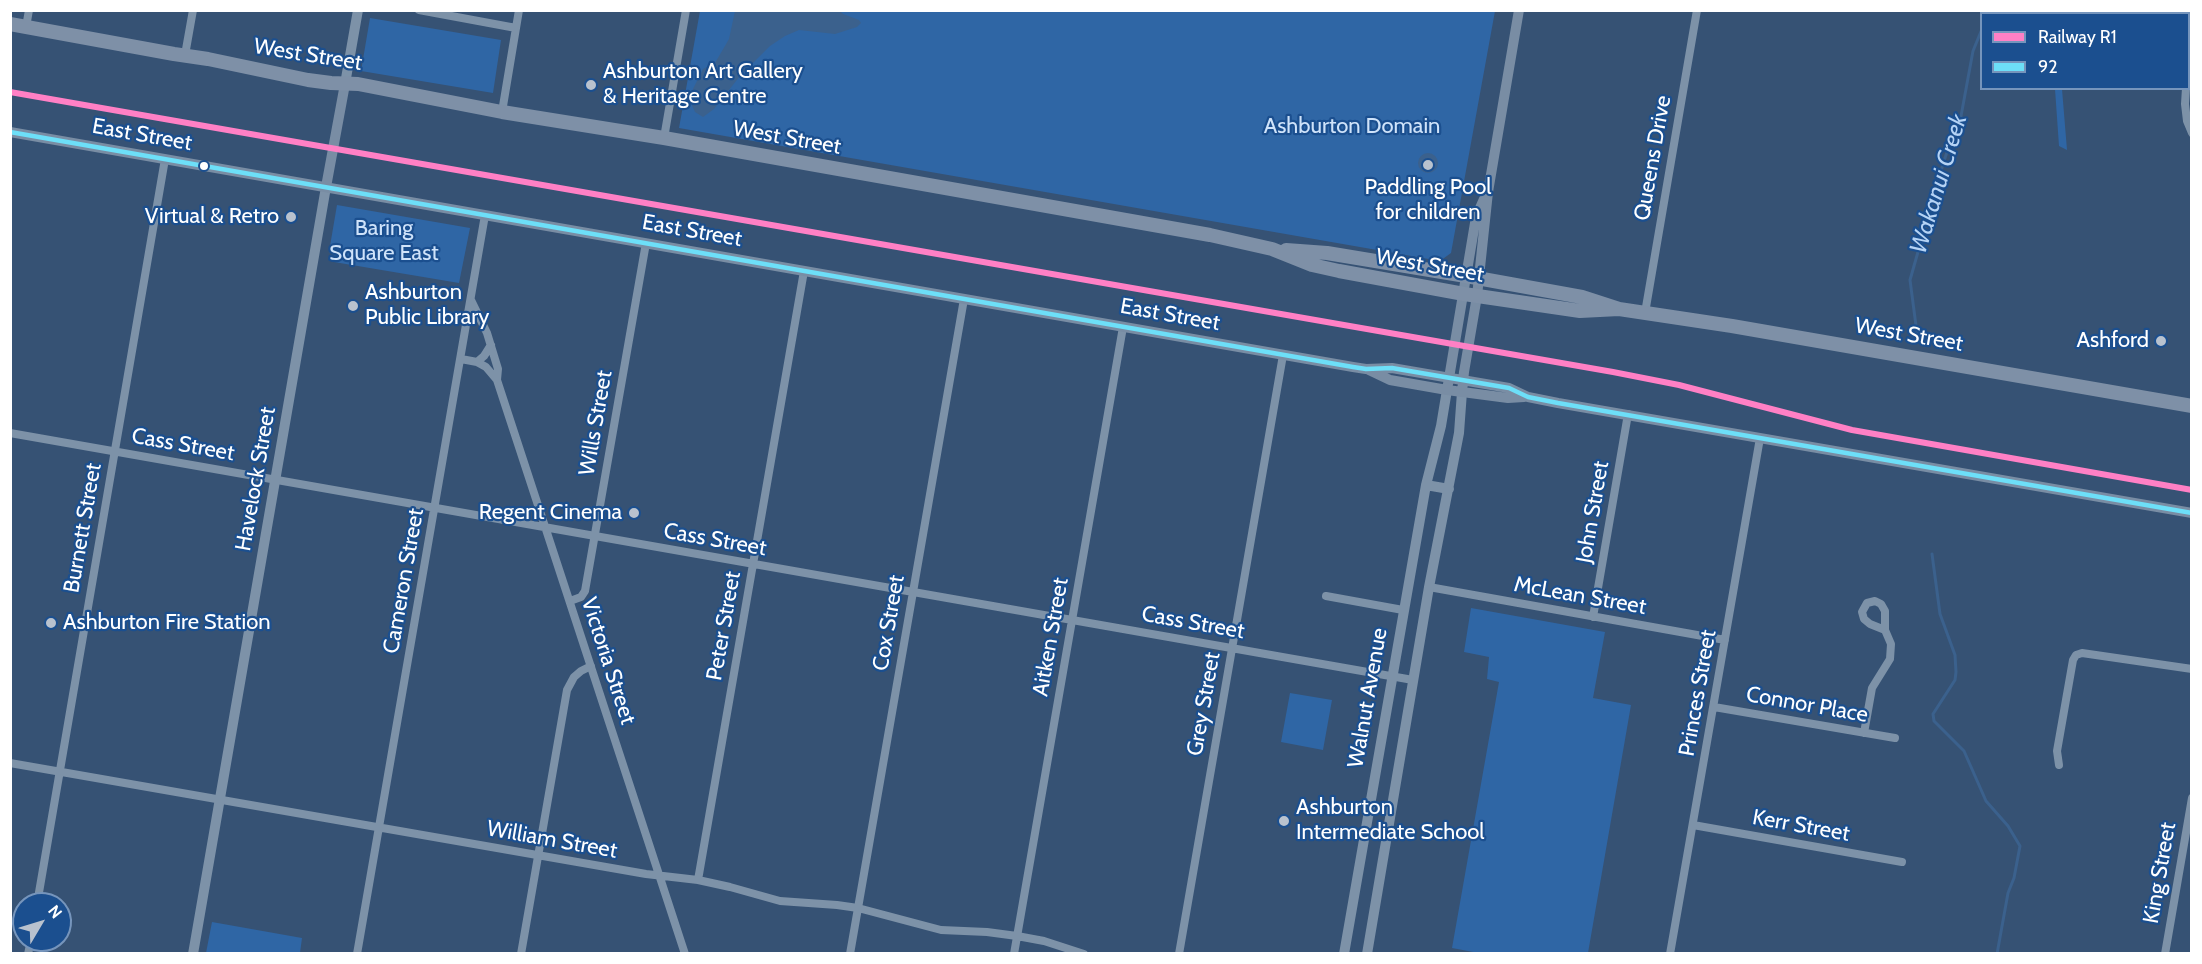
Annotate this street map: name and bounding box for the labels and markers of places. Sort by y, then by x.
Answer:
place label: Ashburton Art Gallery & Heritage Centre [603,59,803,110]
marker: Ashburton Art Gallery & Heritage Centre [584,78,598,92]
marker: Paddling Pool for children [1421,158,1435,172]
unlabelled marker [198,160,210,172]
place label: Paddling Pool for children [1364,175,1492,226]
place label: Virtual & Retro [145,204,279,230]
marker: Virtual & Retro [284,210,298,224]
place label: Ashburton Public Library [365,280,489,332]
marker: Ashburton Public Library [346,299,360,313]
place label: Ashford [2076,328,2149,354]
marker: Ashford [2154,334,2168,348]
place label: Regent Cinema [479,500,622,526]
marker: Regent Cinema [627,506,641,520]
place label: Ashburton Fire Station [63,610,271,636]
marker: Ashburton Fire Station [44,616,58,630]
place label: Ashburton Intermediate School [1296,795,1485,846]
marker: Ashburton Intermediate School [1277,814,1291,828]

